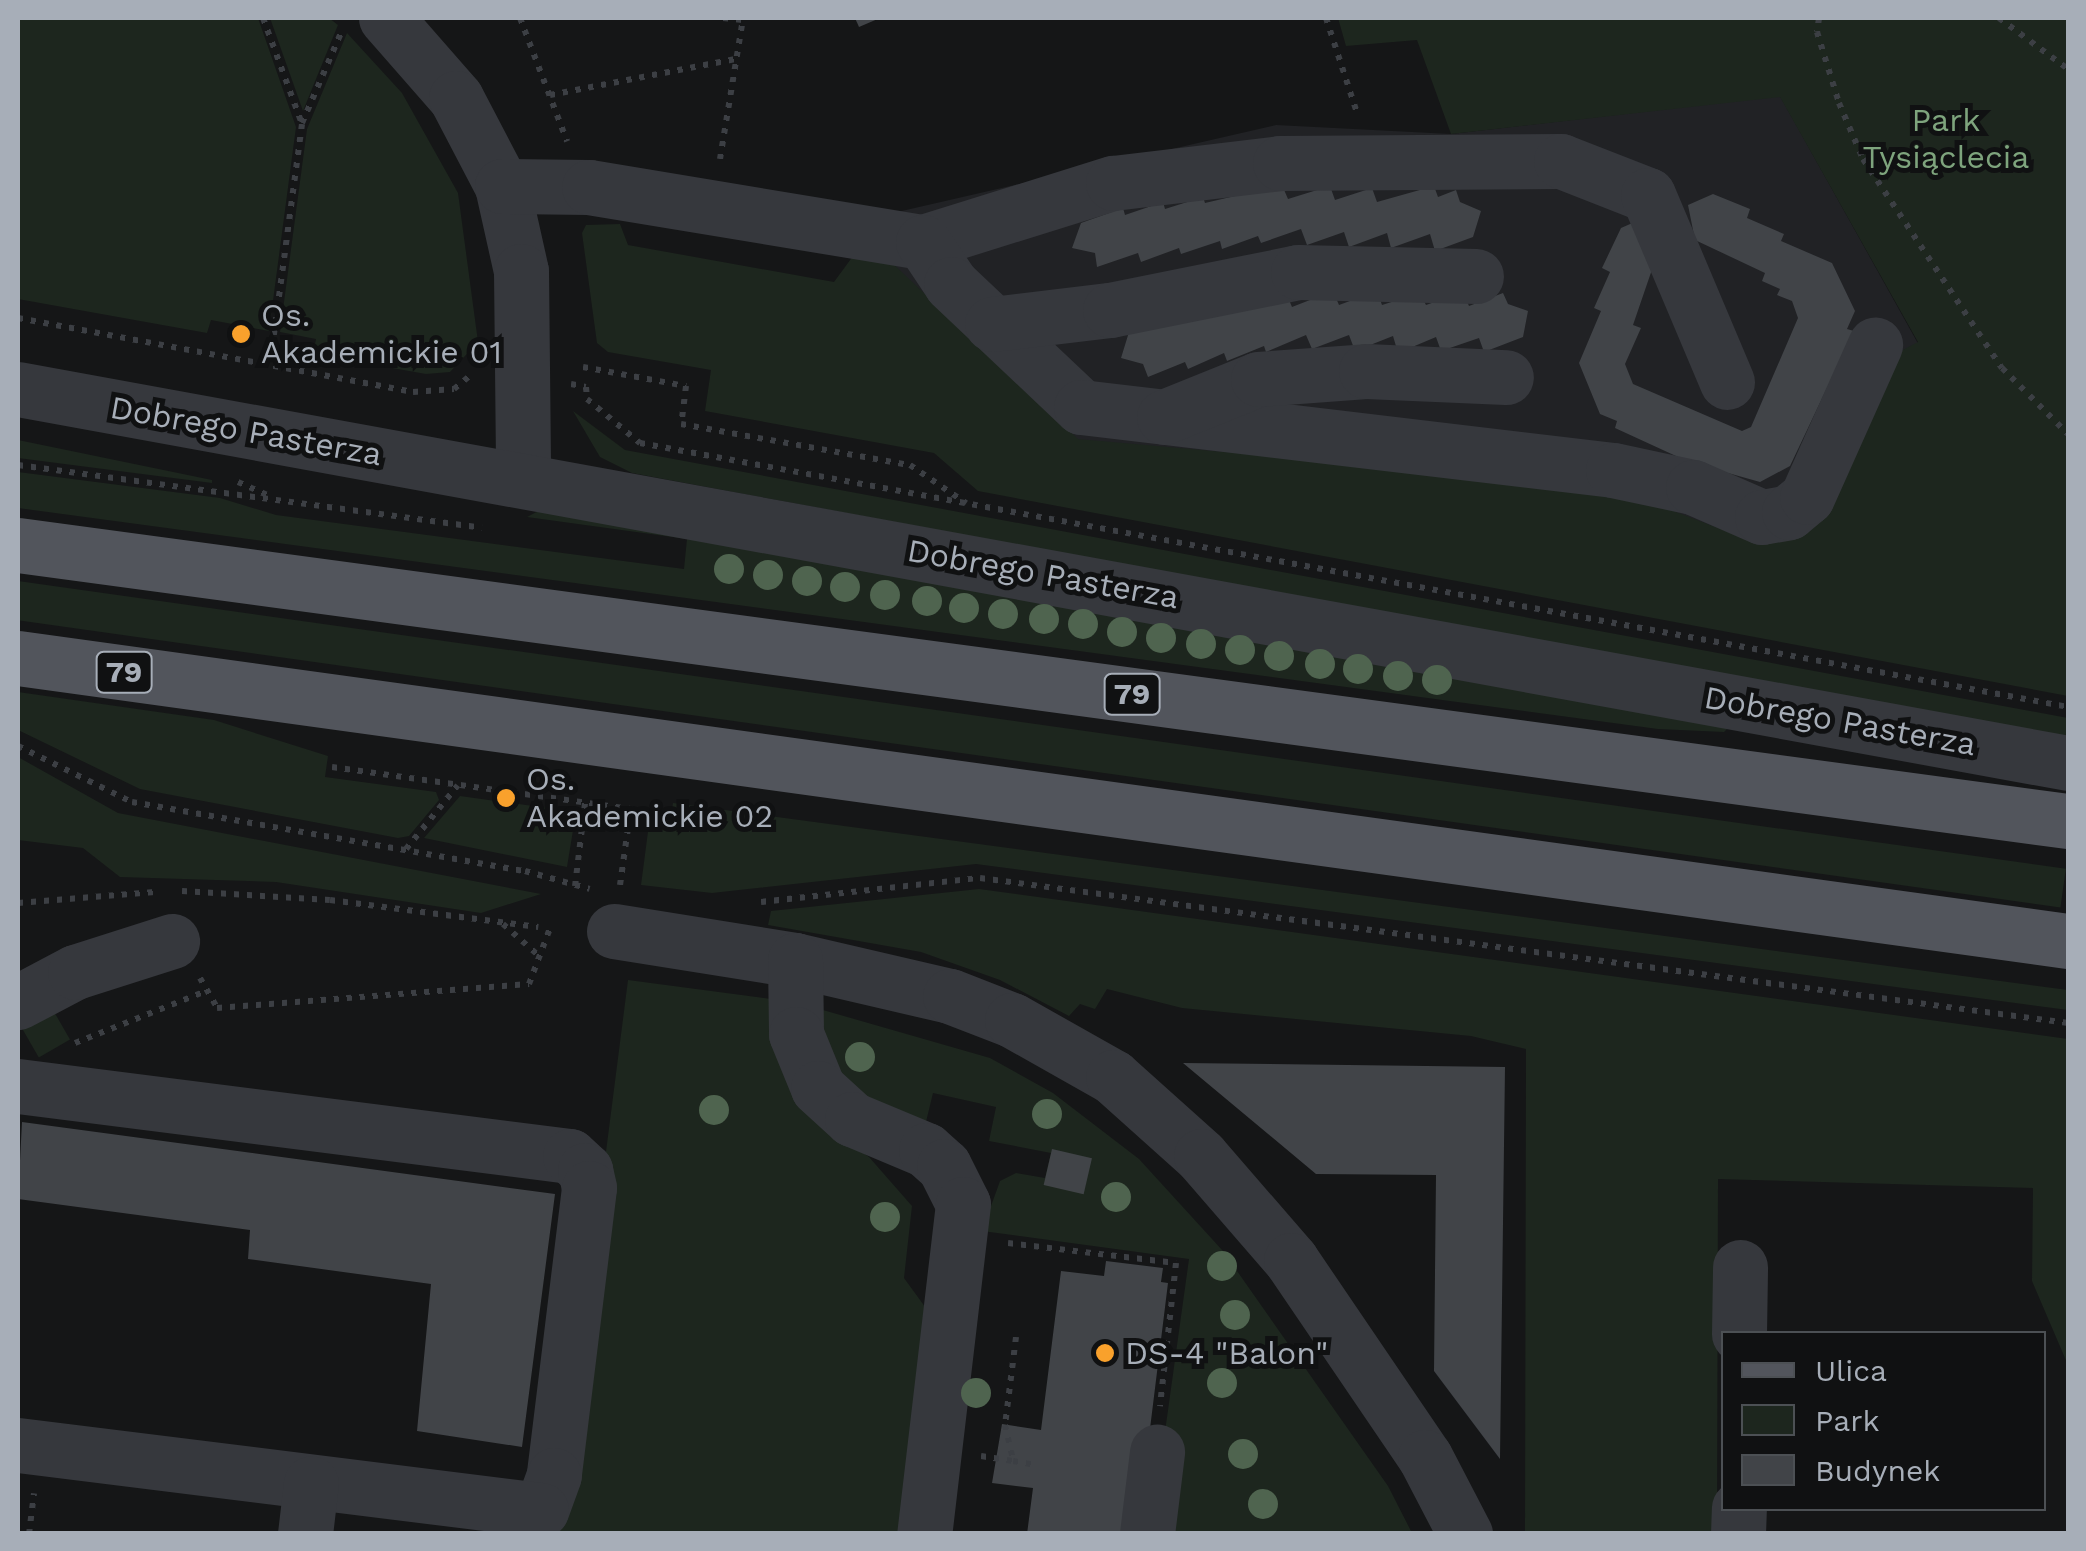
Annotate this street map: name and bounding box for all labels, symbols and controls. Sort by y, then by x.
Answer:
park label: Park Tysiąclecia [1863,102,2029,177]
place label: Os. Akademickie 01 [261,297,502,372]
marker: Os. Akademickie 01 [230,323,252,345]
street label: Dobrego Pasterza [107,388,385,474]
street label: Dobrego Pasterza [904,531,1182,617]
road number: 79 [94,647,154,697]
road number: 79 [1102,669,1162,719]
street label: Dobrego Pasterza [1701,678,1979,764]
place label: Os. Akademickie 02 [526,761,773,836]
marker: Os. Akademickie 02 [495,787,517,809]
legend [1721,1331,2046,1511]
place label: DS-4 "Balon" [1125,1334,1328,1372]
marker: DS-4 "Balon" [1094,1342,1116,1364]
text: Ulica [1815,1353,1887,1388]
text: Park [1815,1403,1880,1438]
text: Budynek [1815,1453,1940,1488]

